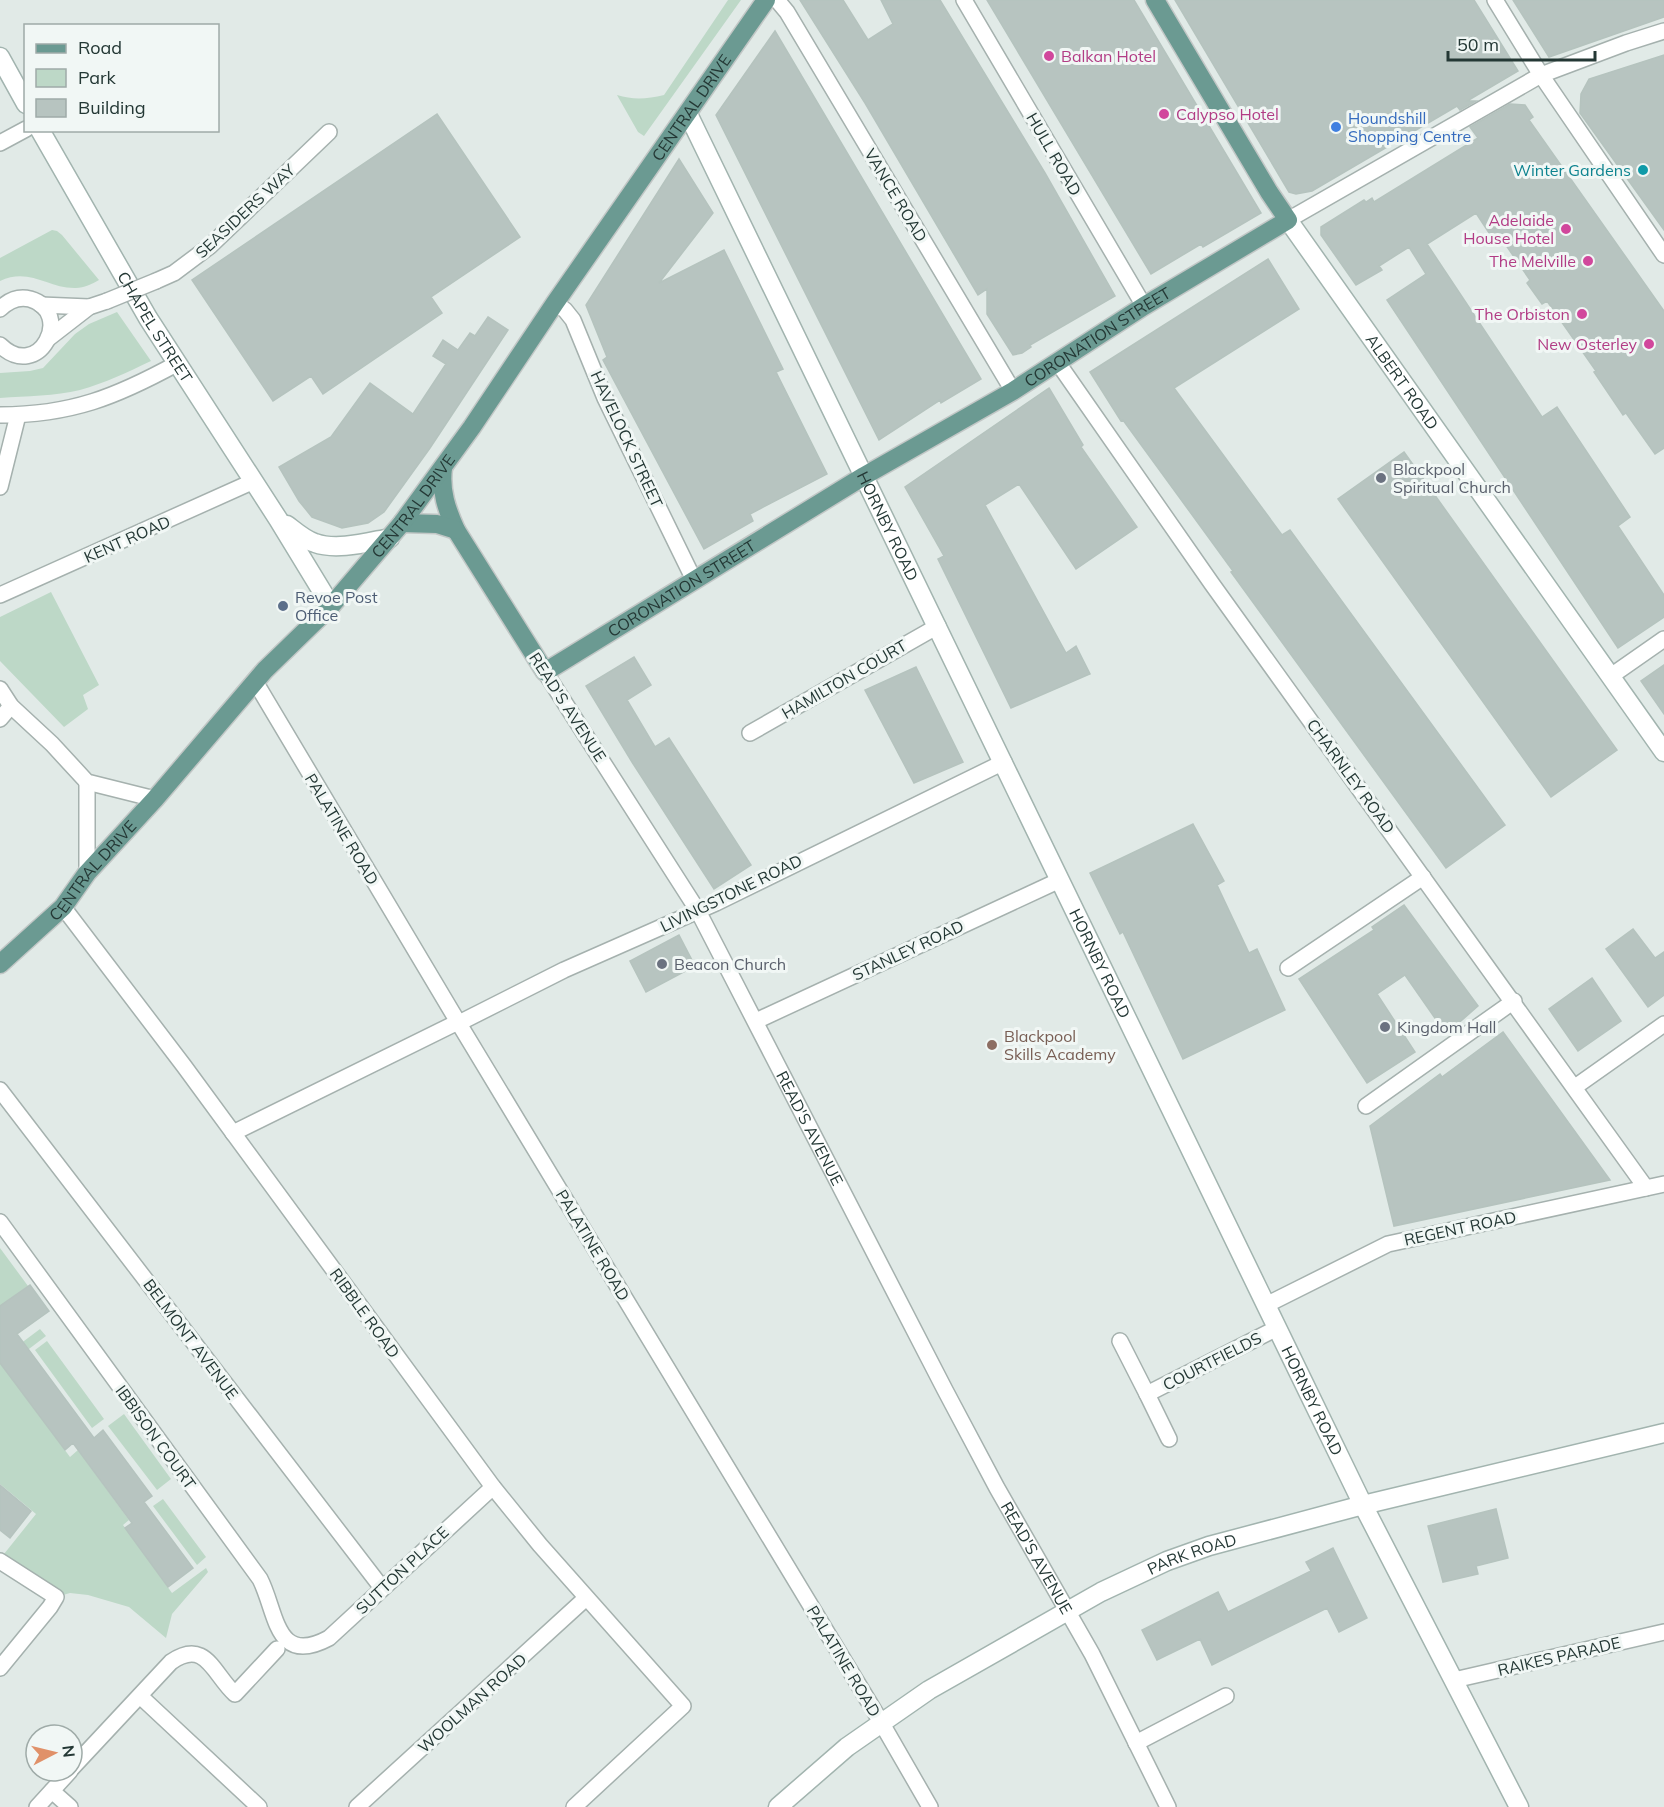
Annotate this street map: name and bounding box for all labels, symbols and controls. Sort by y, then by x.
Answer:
legend [24,24,219,132]
scale bar [1448,24,1595,62]
text: 50 m [1457,33,1499,56]
text: Road [78,36,122,59]
place label: Balkan Hotel [1061,46,1156,66]
marker: Balkan Hotel [1042,49,1056,63]
street label: CENTRAL DRIVE [647,50,735,165]
text: Park [78,66,117,89]
text: Building [78,96,146,119]
place label: Calypso Hotel [1176,104,1279,124]
marker: Calypso Hotel [1157,107,1171,121]
place label: Houndshill Shopping Centre [1348,108,1471,146]
street label: HULL ROAD [1022,109,1086,199]
marker: Houndshill Shopping Centre [1329,120,1343,134]
street label: VANCE ROAD [860,145,932,245]
street label: SEASIDERS WAY [191,160,299,262]
place label: Winter Gardens [1513,160,1631,180]
marker: Winter Gardens [1636,163,1650,177]
place label: Adelaide House Hotel [1463,210,1554,248]
marker: Adelaide House Hotel [1559,222,1573,236]
place label: The Melville [1489,251,1576,271]
marker: The Melville [1581,254,1595,268]
street label: CHAPEL STREET [113,268,197,386]
street label: CORONATION STREET [1020,282,1174,391]
place label: The Orbiston [1475,304,1570,324]
marker: The Orbiston [1575,307,1589,321]
street label: ALBERT ROAD [1362,330,1443,433]
place label: New Osterley [1537,334,1638,354]
marker: New Osterley [1642,337,1656,351]
street label: HAVELOCK STREET [587,368,668,511]
street label: CENTRAL DRIVE [367,450,459,562]
place label: Blackpool Spiritual Church [1393,459,1511,497]
street label: HORNBY ROAD [853,468,923,584]
marker: Blackpool Spiritual Church [1374,471,1388,485]
street label: KENT ROAD [81,511,173,567]
street label: CORONATION STREET [604,535,759,641]
place label: Revoe Post Office [295,587,378,625]
marker: Revoe Post Office [276,599,290,613]
street label: HAMILTON COURT [778,635,910,723]
street label: READ'S AVENUE [525,649,611,765]
street label: CHARNLEY ROAD [1303,715,1399,837]
street label: PALATINE ROAD [301,770,383,888]
street label: CENTRAL DRIVE [45,816,140,925]
street label: LIVINGSTONE ROAD [657,850,805,936]
street label: HORNBY ROAD [1065,905,1135,1021]
street label: STANLEY ROAD [849,915,967,985]
place label: Beacon Church [674,954,786,974]
marker: Beacon Church [655,957,669,971]
place label: Kingdom Hall [1397,1017,1496,1037]
marker: Kingdom Hall [1378,1020,1392,1034]
place label: Blackpool Skills Academy [1004,1026,1116,1064]
marker: Blackpool Skills Academy [985,1038,999,1052]
street label: READ'S AVENUE [772,1067,848,1189]
street label: PALATINE ROAD [552,1186,634,1304]
street label: REGENT ROAD [1402,1206,1518,1250]
street label: RIBBLE ROAD [326,1264,404,1362]
street label: BELMONT AVENUE [139,1275,243,1403]
street label: COURTFIELDS [1159,1328,1265,1394]
street label: HORNBY ROAD [1277,1343,1347,1458]
street label: IBBISON COURT [112,1381,201,1493]
street label: READ'S AVENUE [997,1498,1077,1617]
street label: SUTTON PLACE [351,1522,453,1618]
street label: PARK ROAD [1144,1529,1239,1579]
street label: PALATINE ROAD [803,1602,885,1720]
street label: RAIKES PARADE [1496,1632,1622,1680]
street label: WOOLMAN ROAD [413,1649,531,1757]
north arrow [24,1723,84,1783]
text: N [58,1744,80,1758]

